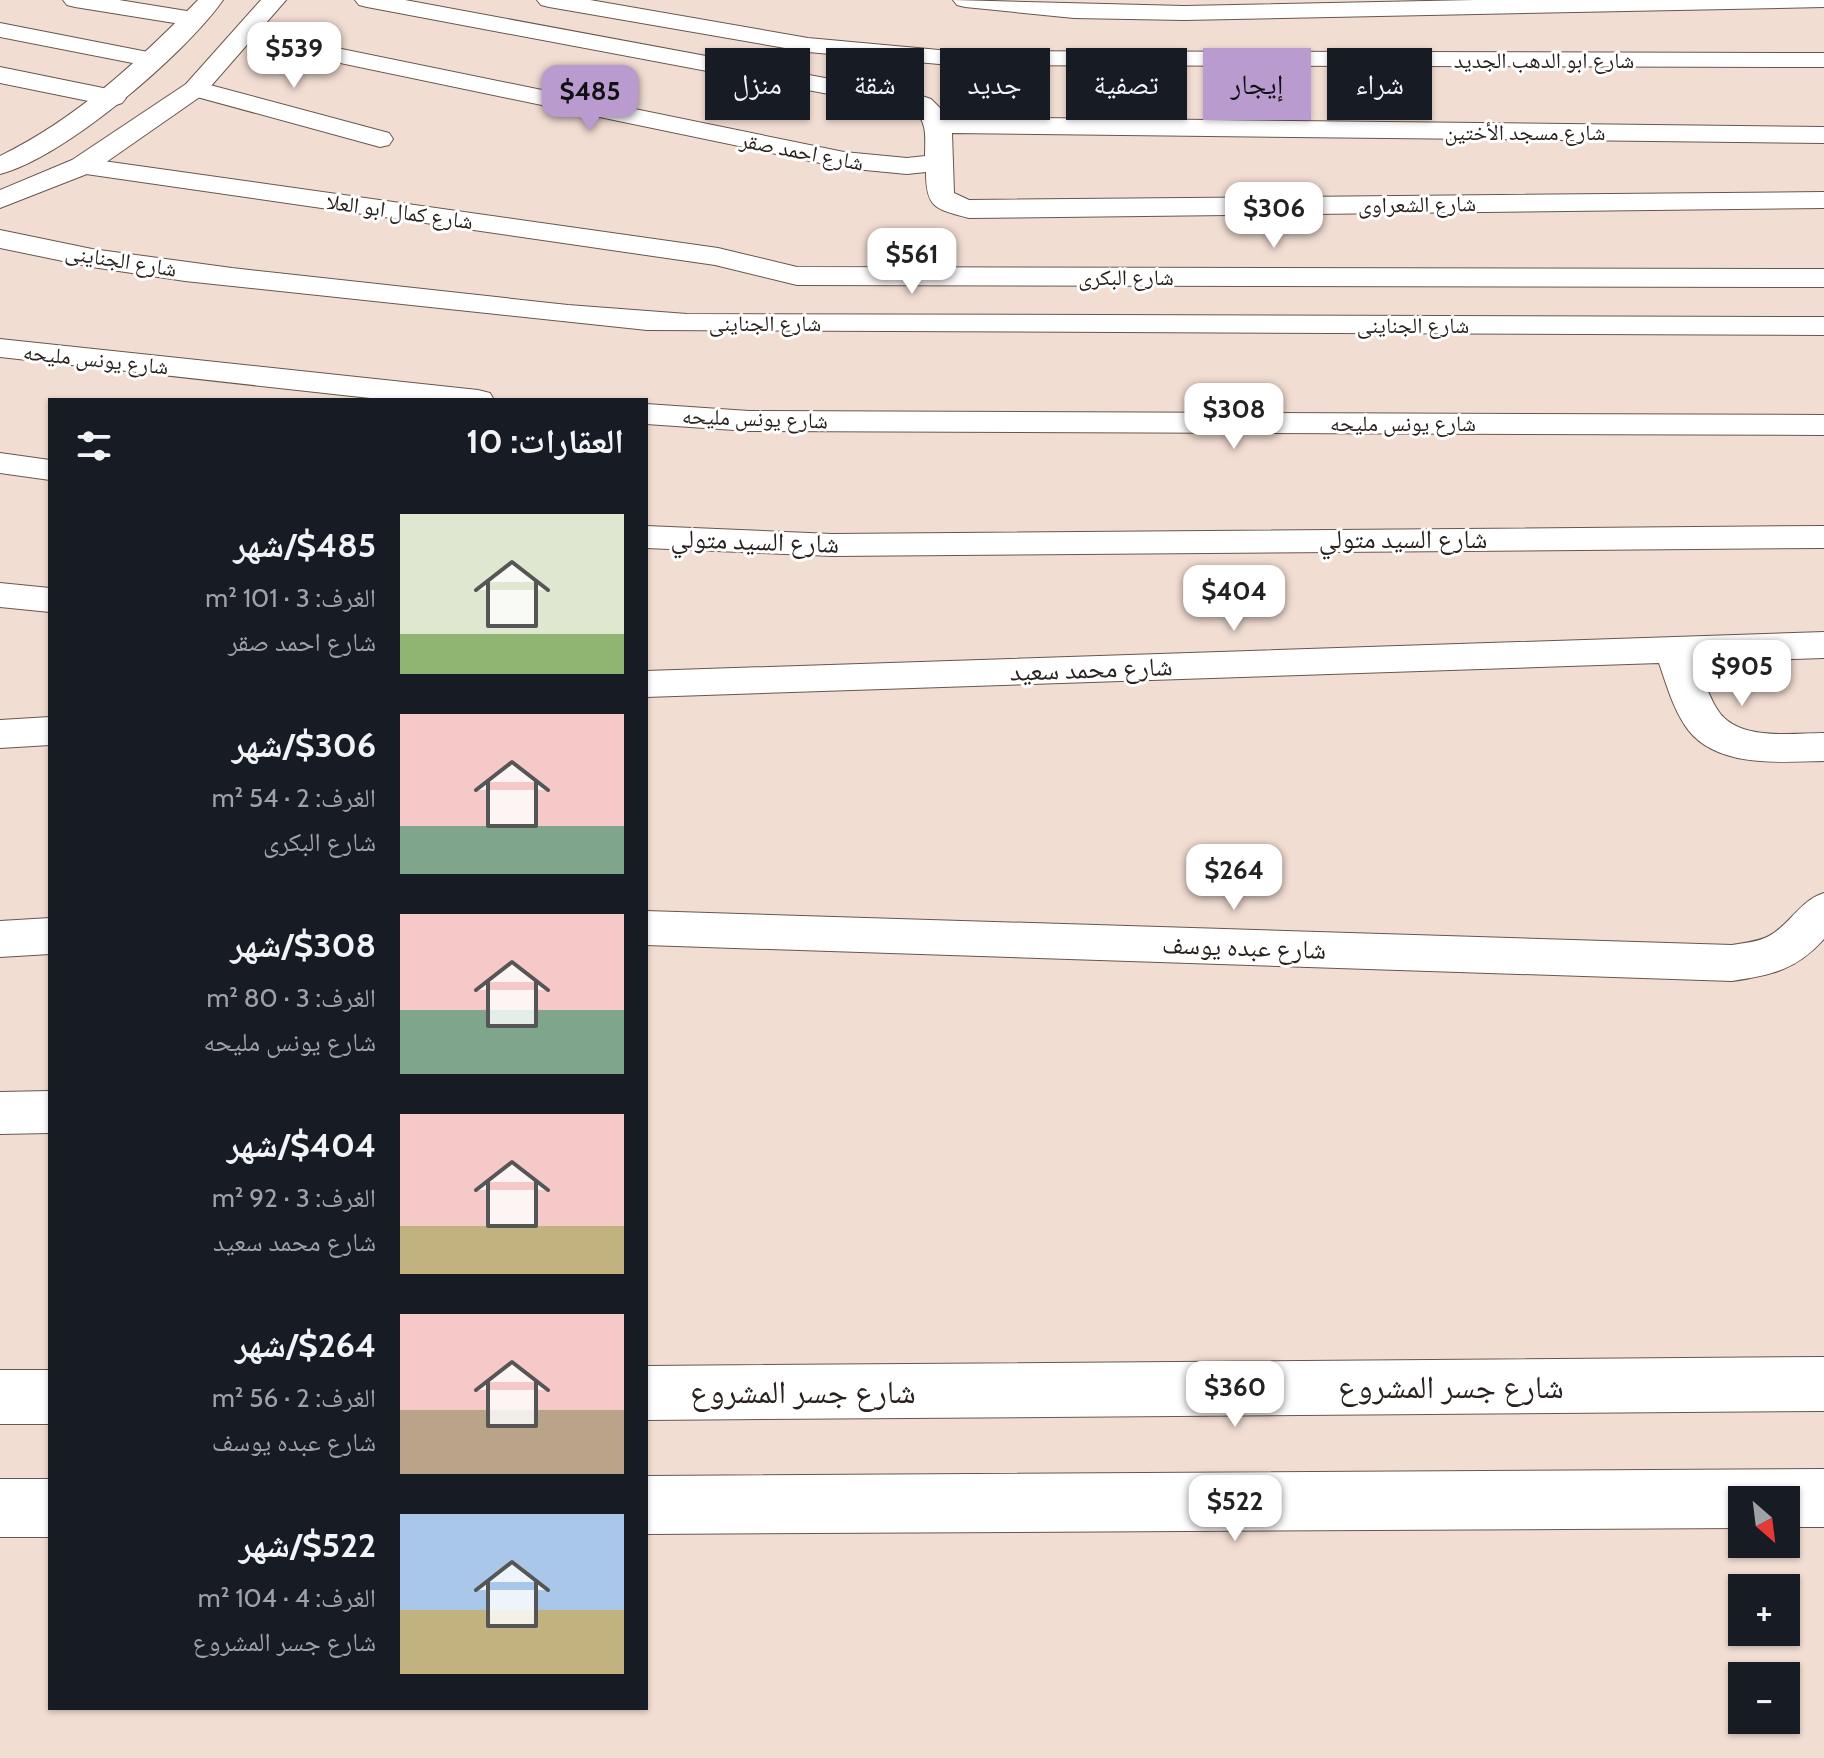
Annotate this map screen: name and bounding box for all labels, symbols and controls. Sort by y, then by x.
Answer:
pin: $539 [247,22,341,90]
text: $539 [265,32,323,64]
street label: شارع ابو الدهب الجديد [1454,47,1634,74]
chip: منزل [705,48,810,120]
chip: شقة [826,48,924,120]
chip: جديد [940,48,1050,120]
chip: تصفية [1066,48,1187,120]
chip: إيجار [1203,48,1311,120]
chip: شراء [1327,48,1432,120]
pin: $485 [543,65,637,133]
text: $485 [560,75,620,107]
street label: شارع مسجد الأختين [1445,119,1605,146]
street label: شارع احمد صقر [737,126,866,177]
pin: $306 [1227,182,1321,250]
street label: شارع كمال ابو العلا [325,188,475,235]
street label: شارع الشعراوى [1358,190,1476,219]
text: $306 [1243,192,1305,224]
pin: $561 [865,228,959,296]
street label: شارع الجناينى [63,238,179,283]
text: $561 [885,238,939,270]
street label: شارع البكرى [1078,264,1174,291]
street label: شارع الجناينى [709,310,821,337]
street label: شارع الجناينى [1357,312,1469,339]
street label: شارع يونس مليحه [22,338,170,381]
pin: $308 [1187,383,1281,451]
text: $308 [1202,393,1266,425]
street label: شارع يونس مليحه [682,402,828,435]
street label: شارع يونس مليحه [1330,410,1476,437]
text: العقارات: 10 [466,420,624,462]
icon: filters [72,424,116,468]
street label: شارع السيد متولي [670,522,840,565]
street label: شارع السيد متولي [1319,523,1487,560]
text: $485/شهر [233,524,376,566]
icon: home [464,546,560,642]
pin: $404 [1187,565,1281,633]
text: $404 [1201,575,1267,607]
text: الغرف: 3 · 101 m² [205,582,376,614]
text: شارع احمد صقر [228,626,376,658]
pin: $905 [1695,640,1789,708]
street label: شارع محمد سعيد [1009,650,1173,688]
text: $905 [1711,650,1773,682]
text: $306/شهر [232,724,376,766]
icon: home [464,746,560,842]
text: الغرف: 2 · 54 m² [212,782,376,814]
text: شارع البكرى [263,826,376,858]
pin: $264 [1187,844,1281,912]
text: $264 [1204,854,1264,886]
text: $308/شهر [230,924,376,966]
street label: شارع عبده يوسف [1161,928,1327,966]
icon: home [464,946,560,1042]
text: الغرف: 3 · 80 m² [207,982,376,1014]
text: شارع يونس مليحه [204,1026,376,1058]
text: $404/شهر [227,1124,376,1166]
icon: home [464,1146,560,1242]
text: الغرف: 3 · 92 m² [212,1182,376,1214]
text: شارع محمد سعيد [213,1226,376,1258]
text: $264/شهر [235,1324,376,1366]
icon: home [464,1346,560,1442]
pin: $360 [1188,1361,1282,1429]
street label: شارع جسر المشروع [1338,1367,1564,1407]
text: $360 [1204,1371,1266,1403]
street label: شارع جسر المشروع [690,1372,916,1412]
text: الغرف: 2 · 56 m² [212,1382,376,1414]
text: شارع عبده يوسف [212,1426,376,1458]
pin: $522 [1188,1475,1282,1543]
text: $522 [1207,1485,1263,1517]
north arrow [1728,1486,1800,1558]
map controls [1728,1486,1800,1734]
text: $522/شهر [239,1524,376,1566]
icon: home [464,1546,560,1642]
button: + [1728,1574,1800,1646]
text: الغرف: 4 · 104 m² [198,1582,376,1614]
text: شارع جسر المشروع [193,1626,376,1658]
button: − [1728,1662,1800,1734]

